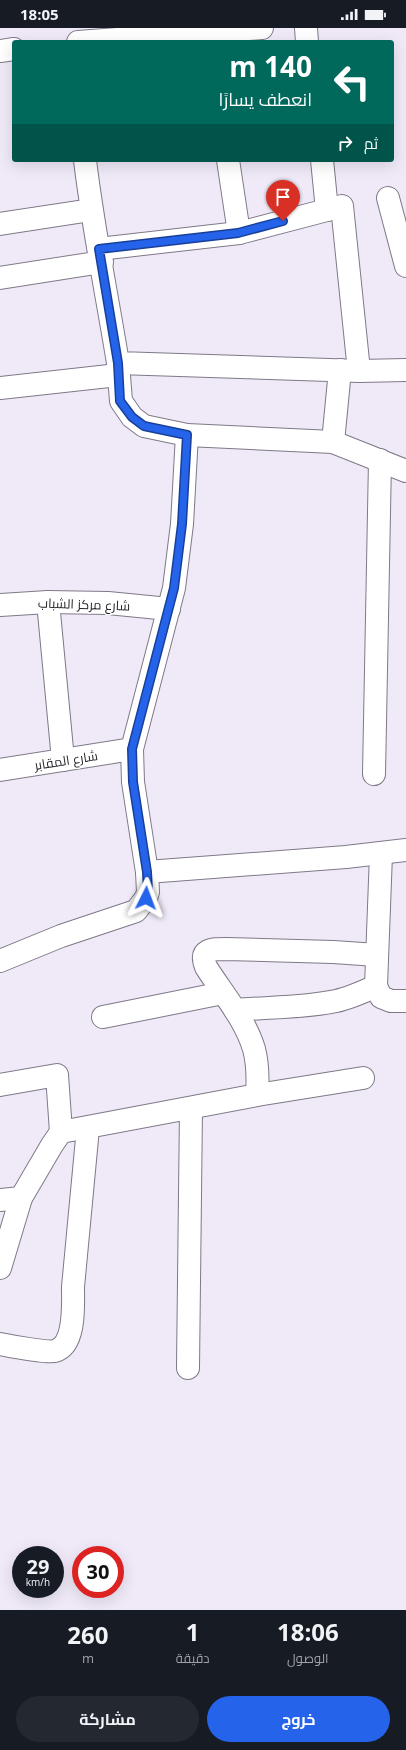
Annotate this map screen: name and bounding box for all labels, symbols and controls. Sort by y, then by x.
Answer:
text: 18:05 [20,4,59,24]
text: 140 m [229,47,312,85]
icon: left [326,56,378,108]
text: انعطف يسارًا [219,87,312,111]
icon: right [334,132,356,154]
text: ثم [364,133,378,153]
pin [266,180,300,221]
icon: arrive [272,186,294,208]
street label: شارع مركز الشباب [38,593,130,615]
street label: شارع المقابر [32,746,99,774]
position arrow [125,877,167,919]
speed limit sign: 30 [72,1546,124,1598]
text: 29 [27,1553,49,1580]
text: km/h [26,1575,50,1589]
text: 1 [186,1615,200,1648]
text: 18:06 [277,1615,339,1648]
text: 260 [67,1618,109,1651]
text: m [82,1649,94,1667]
text: دقيقة [176,1649,210,1667]
text: الوصول [287,1649,329,1667]
button: مشاركة [16,1696,199,1742]
button: خروج [207,1696,390,1742]

